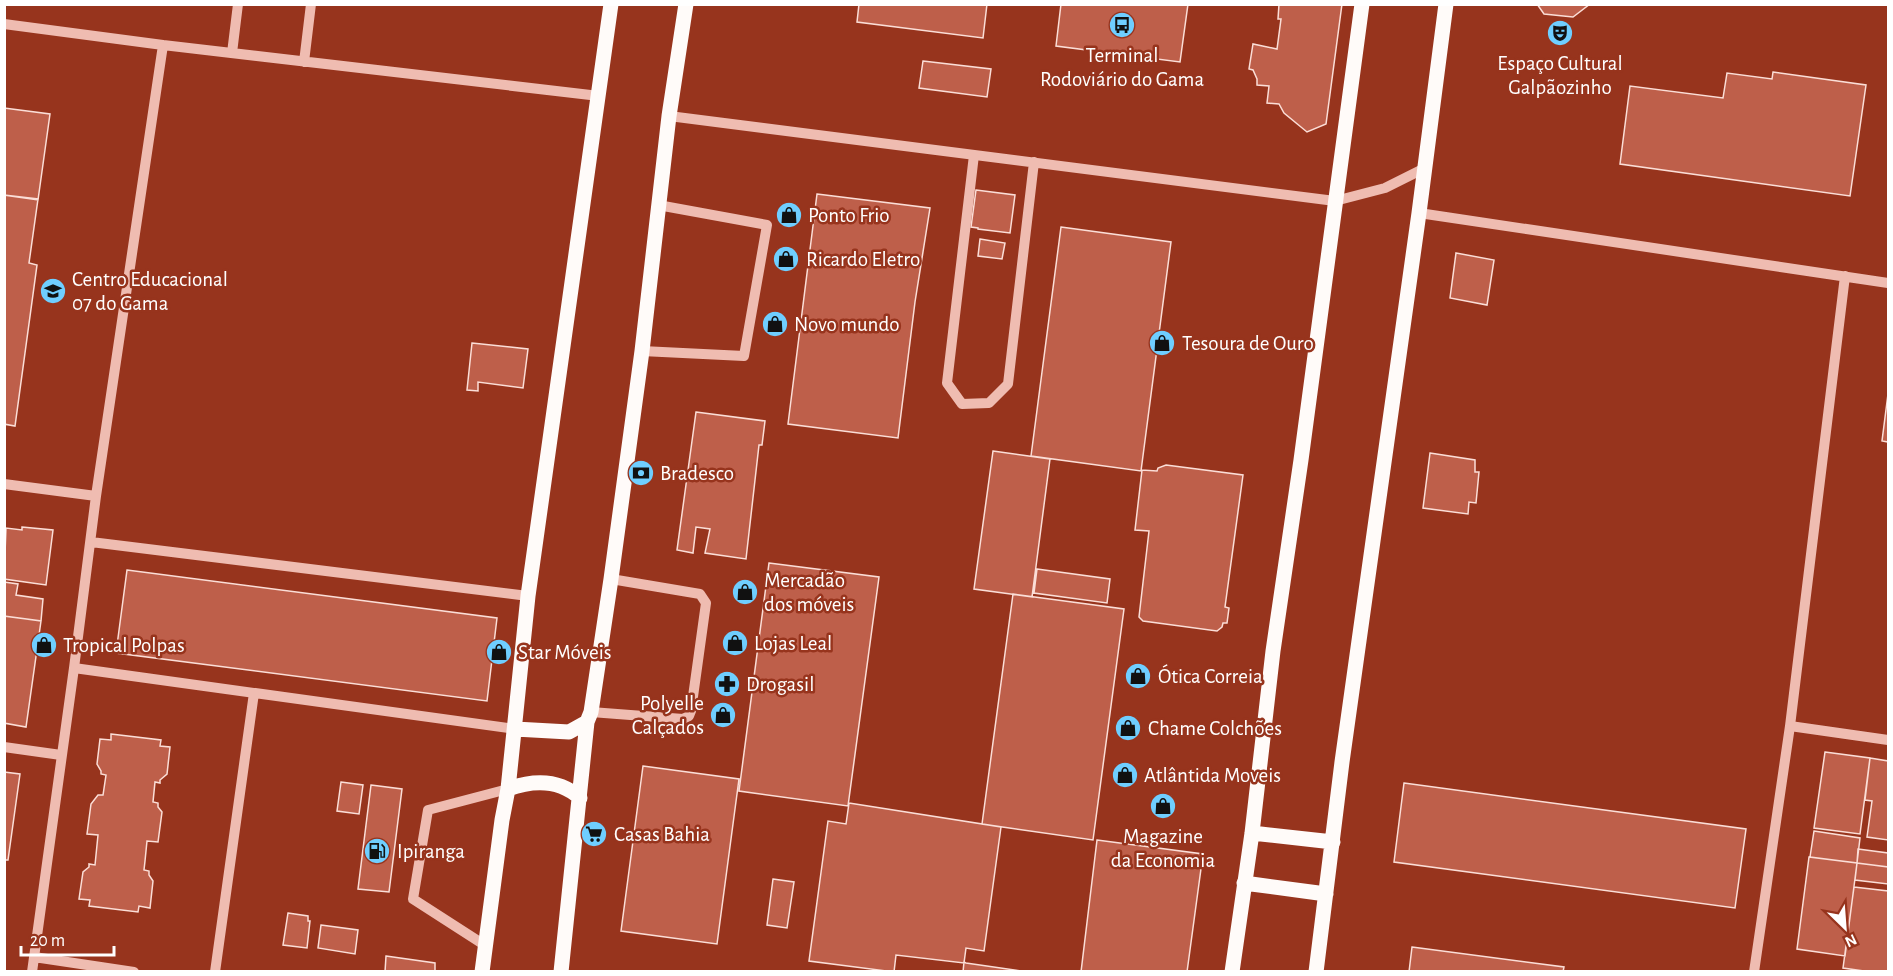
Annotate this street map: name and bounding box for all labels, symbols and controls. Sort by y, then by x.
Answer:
bus stop icon: Terminal Rodoviário do Gama [1107,10,1137,40]
theatre icon: Espaço Cultural Galpãozinho [1545,18,1575,48]
place label: Terminal Rodoviário do Gama [1040,45,1204,90]
place label: Espaço Cultural Galpãozinho [1497,53,1623,98]
shop icon: Ponto Frio [774,200,804,230]
place label: Ponto Frio [808,205,890,226]
shop icon: Ricardo Eletro [771,244,801,274]
place label: Ricardo Eletro [806,249,920,270]
place label: Centro Educacional 07 do Gama [72,269,228,314]
school or university icon: Centro Educacional 07 do Gama [38,276,68,306]
shop icon: Novo mundo [760,309,790,339]
place label: Novo mundo [794,314,900,335]
shop icon: Tesoura de Ouro [1147,328,1177,358]
place label: Tesoura de Ouro [1182,333,1314,354]
bank icon: Bradesco [626,458,656,488]
place label: Bradesco [660,463,734,484]
place label: Mercadão dos móveis [764,570,854,615]
shop icon: Mercadão dos móveis [730,577,760,607]
shop icon: Lojas Leal [720,628,750,658]
shop icon: Tropical Polpas [29,630,59,660]
place label: Lojas Leal [754,633,832,654]
place label: Tropical Polpas [63,635,185,656]
shop icon: Star Móveis [484,637,514,667]
place label: Star Móveis [518,642,612,663]
shop icon: Ótica Correia [1123,661,1153,691]
place label: Ótica Correia [1158,664,1263,687]
pharmacy icon: Drogasil [712,669,742,699]
place label: Drogasil [746,674,814,695]
place label: Polyelle Calçados [632,693,704,738]
shop icon: Polyelle Calçados [708,700,738,730]
shop icon: Chame Colchões [1113,713,1143,743]
place label: Chame Colchões [1148,718,1282,739]
shop icon: Atlântida Moveis [1110,760,1140,790]
place label: Atlântida Moveis [1144,765,1281,786]
shop icon: Magazine da Economia [1148,791,1178,821]
supermarket icon: Casas Bahia [579,819,609,849]
place label: Casas Bahia [614,824,710,845]
place label: Magazine da Economia [1111,826,1215,871]
fuel station icon: Ipiranga [362,836,392,866]
place label: Ipiranga [397,841,465,862]
north arrow [1815,898,1875,958]
scale bar [21,919,114,957]
text: N [1842,931,1859,950]
text: 20 m [30,932,65,950]

